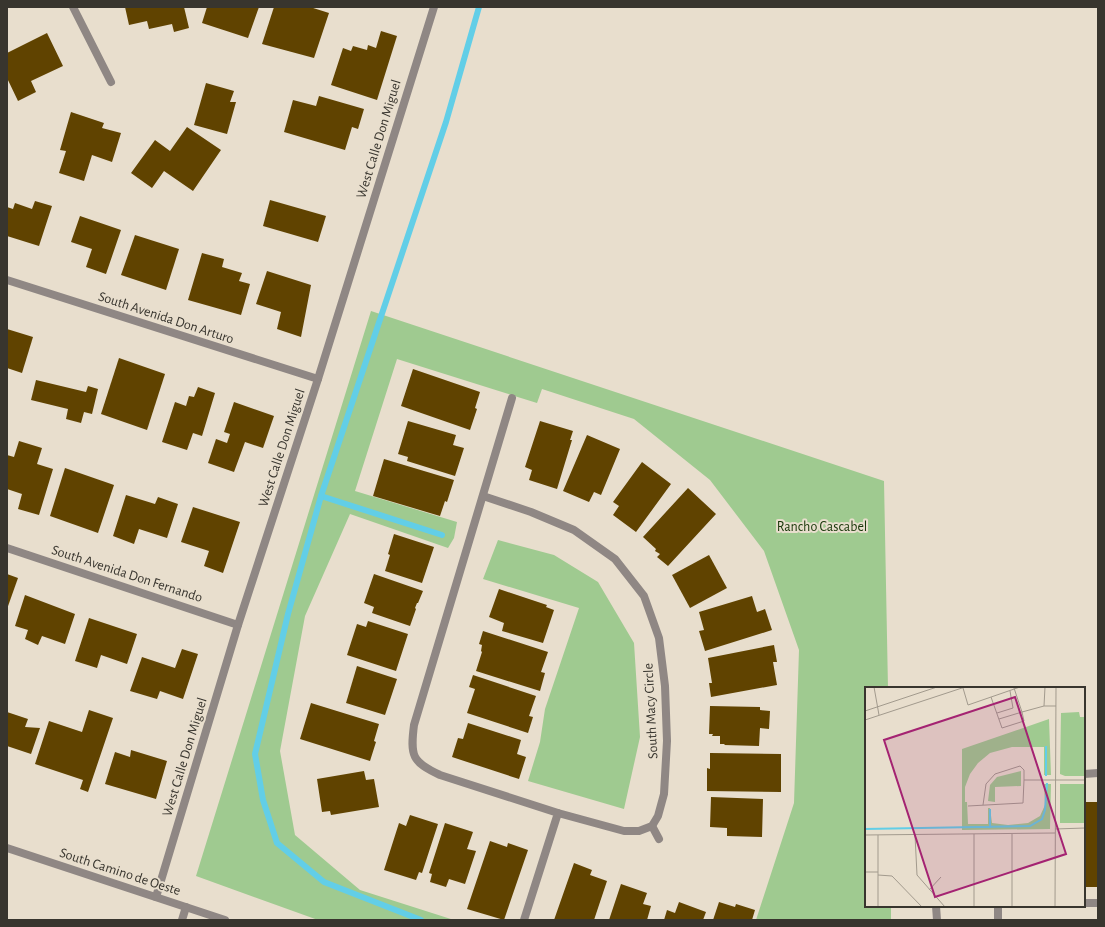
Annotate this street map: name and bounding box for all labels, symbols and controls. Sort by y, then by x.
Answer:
street label: West Calle Don Miguel [354,78,404,200]
street label: South Avenida Don Arturo [96,289,236,347]
street label: West Calle Don Miguel [256,387,308,509]
park label: Rancho Cascabel [777,520,867,534]
street label: South Avenida Don Fernando [50,543,204,605]
street label: South Macy Circle [641,663,661,759]
inset map [865,687,1085,907]
street label: West Calle Don Miguel [160,696,210,818]
street label: South Camino de Oeste [58,846,182,898]

